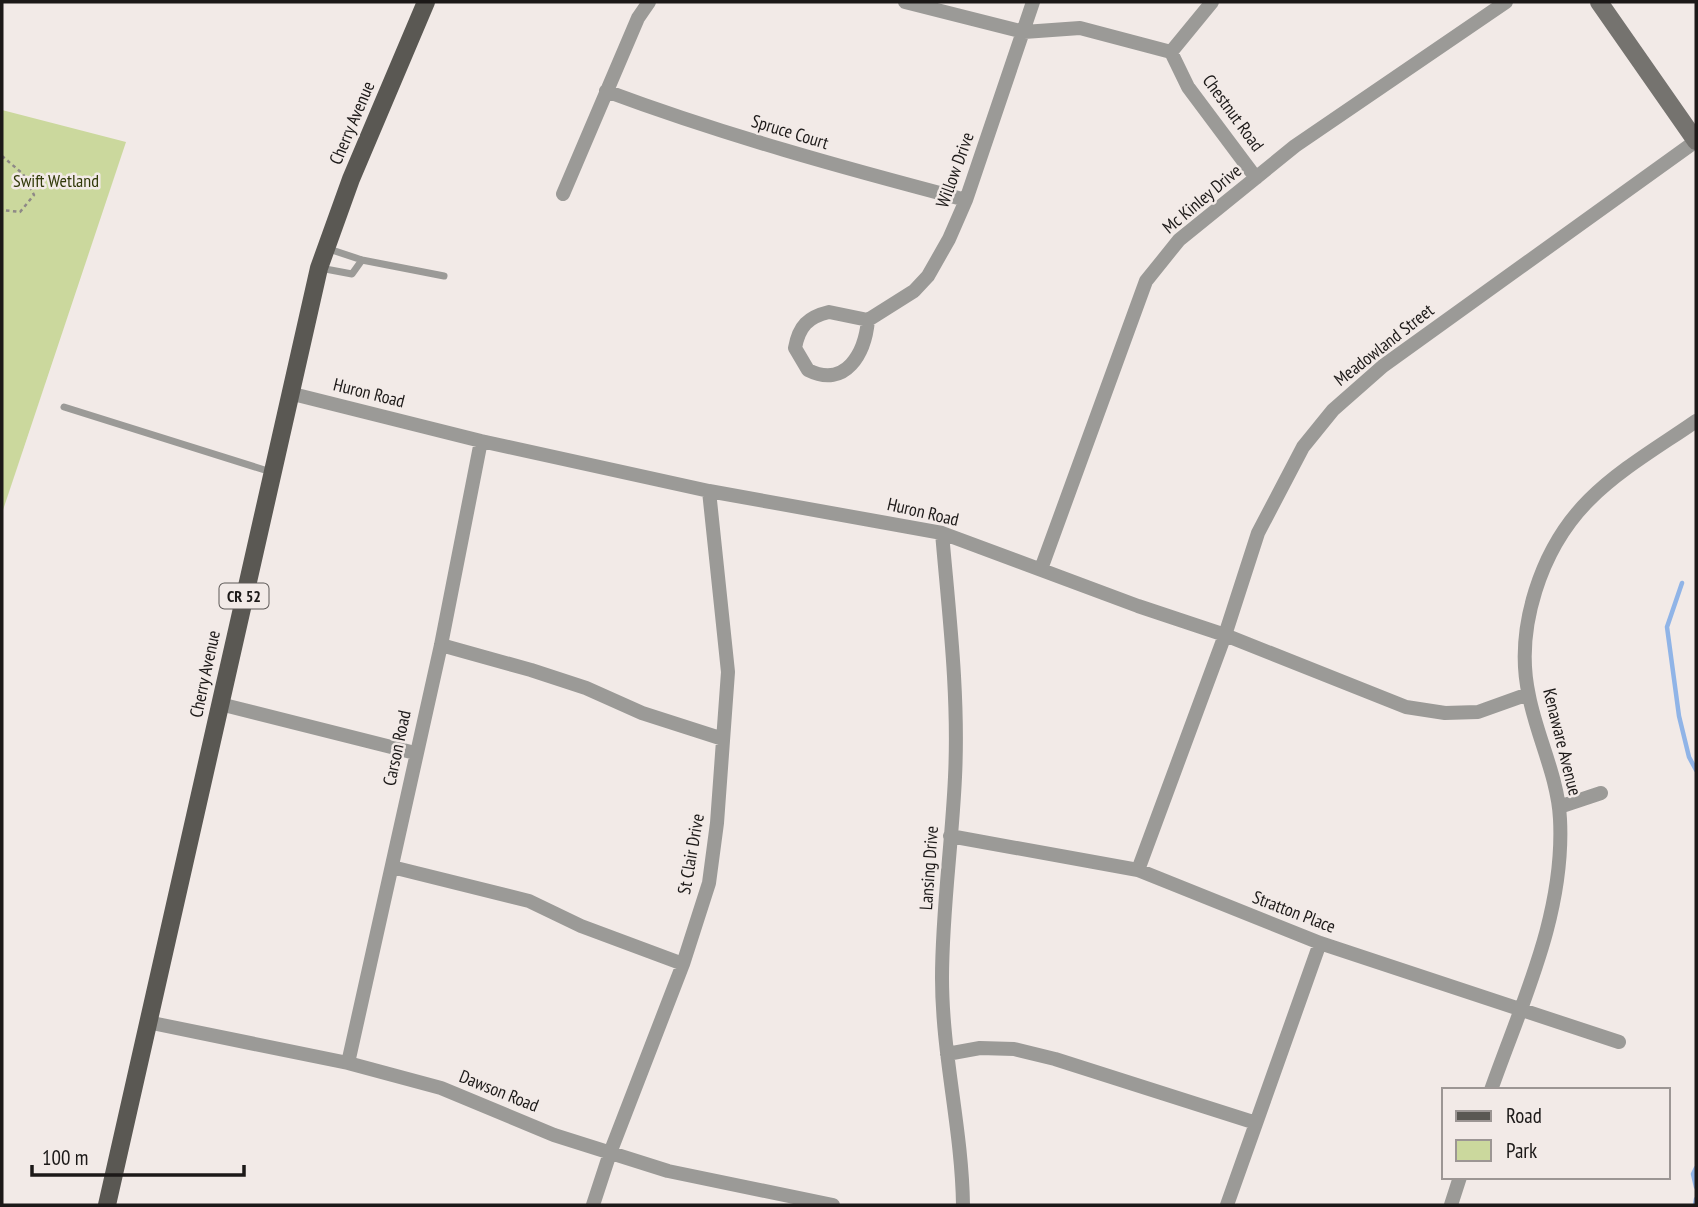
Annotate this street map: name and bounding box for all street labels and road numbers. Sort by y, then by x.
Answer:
street label: Chestnut Road [1198,70,1269,156]
street label: Cherry Avenue [324,78,379,168]
street label: Spruce Court [749,109,831,154]
street label: Willow Drive [930,129,979,211]
street label: Mc Kinley Drive [1157,159,1246,238]
street label: Meadowland Street [1329,298,1438,391]
street label: Huron Road [331,373,407,412]
street label: Huron Road [885,492,961,531]
road number: CR 52 [219,583,268,608]
street label: Cherry Avenue [184,628,225,720]
street label: Kenaware Avenue [1538,686,1587,798]
street label: Carson Road [377,708,416,788]
street label: St Clair Drive [672,812,709,896]
street label: Lansing Drive [914,825,943,911]
street label: Stratton Place [1249,885,1339,938]
street label: Dawson Road [456,1064,542,1117]

